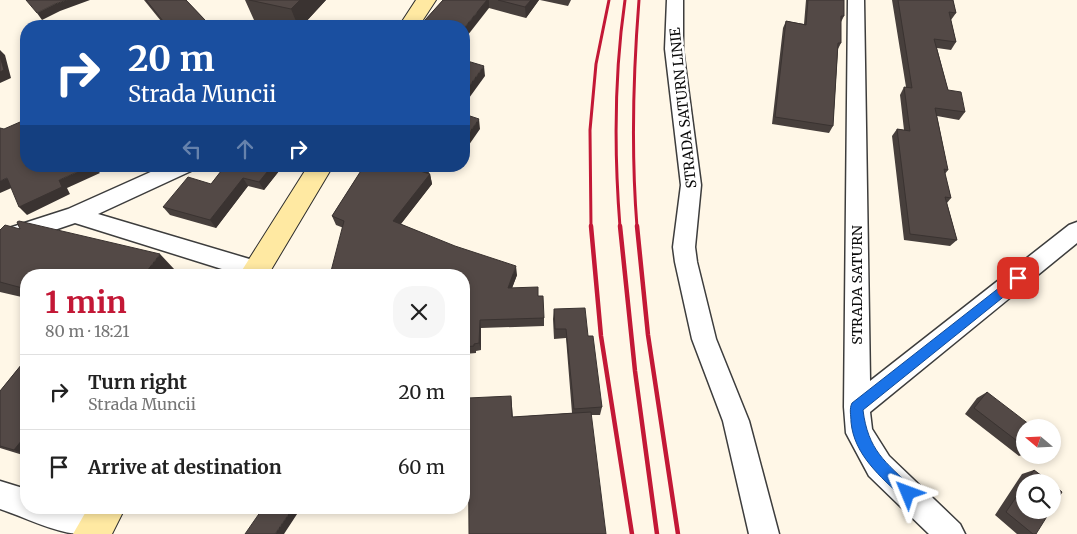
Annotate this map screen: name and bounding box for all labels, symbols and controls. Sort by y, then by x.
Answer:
street label: STRADA SATURN LINIE [666,27,700,189]
text: 20 m [128,37,215,81]
icon: right [45,40,110,105]
text: Strada Muncii [128,80,276,108]
icon: left [178,135,206,163]
icon: ahead [231,135,259,163]
icon: right [284,135,312,163]
street label: STRADA SATURN [848,225,866,345]
pin [997,257,1039,299]
icon: arrive [1004,264,1032,292]
text: 1 min [45,283,127,321]
button: close [393,286,445,338]
text: 80 m · 18:21 [45,321,130,341]
text: Turn right [88,370,187,394]
icon: right [45,378,73,406]
text: 20 m [398,380,445,404]
text: Strada Muncii [88,394,196,414]
north arrow [1016,419,1061,464]
map controls [1016,419,1061,519]
icon: arrive [45,453,73,481]
text: Arrive at destination [88,455,282,479]
text: 60 m [398,455,445,479]
position arrow [881,466,933,518]
button: search [1016,474,1061,519]

